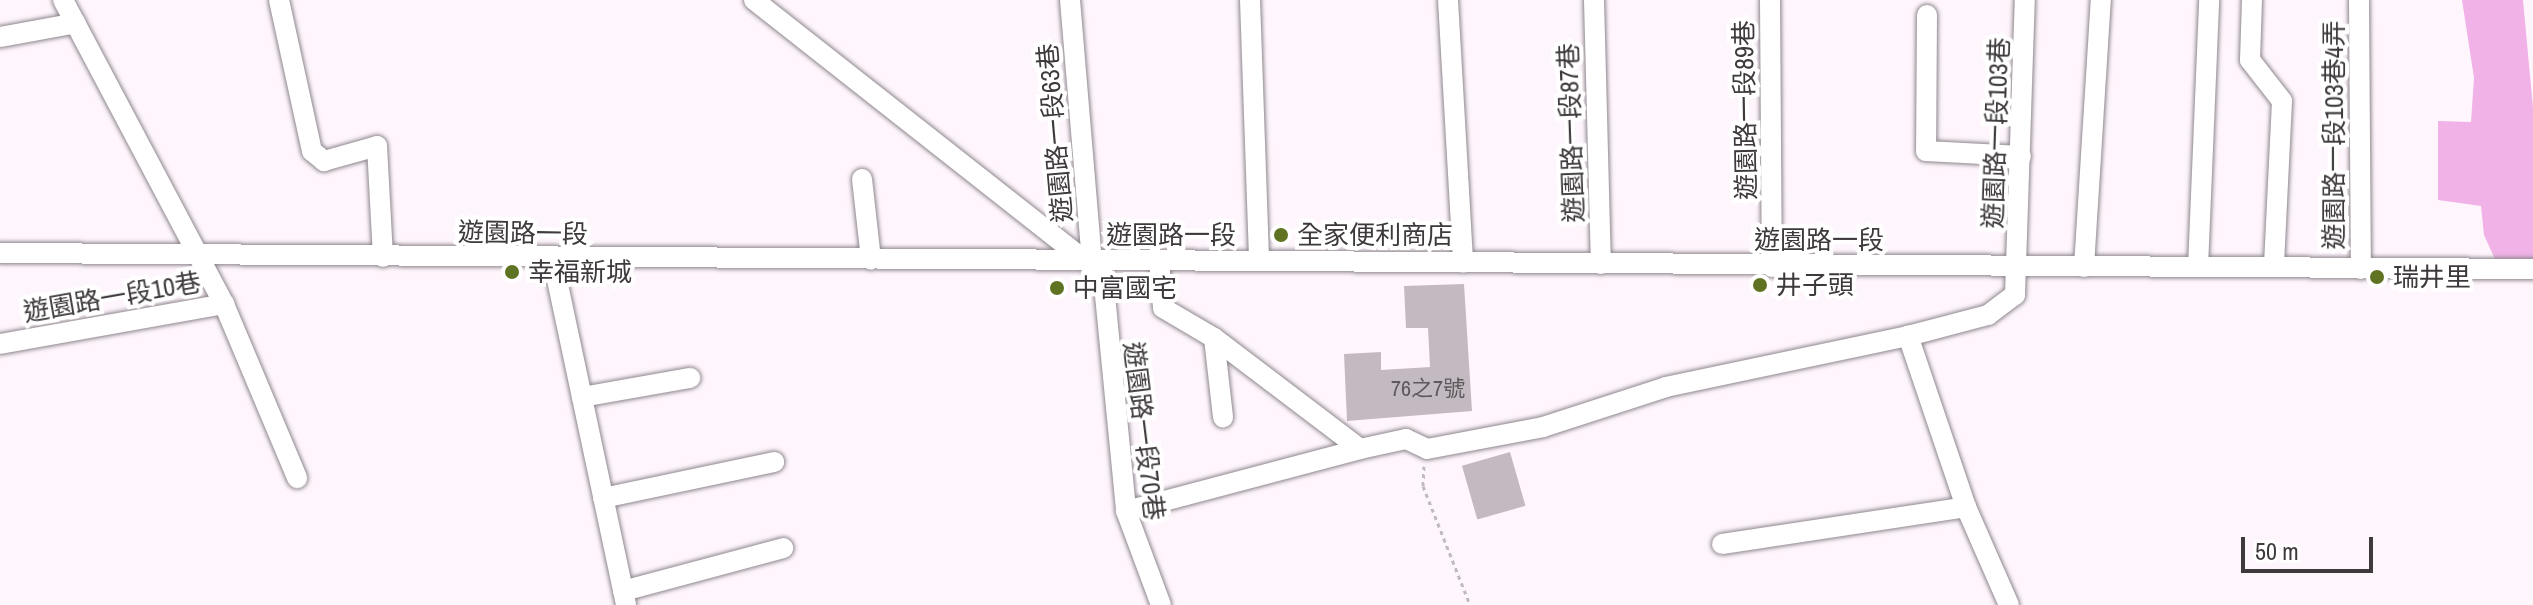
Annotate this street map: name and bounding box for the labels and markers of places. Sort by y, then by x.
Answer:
place label: 全家便利商店 [1297,219,1453,251]
marker: 全家便利商店 [1272,226,1290,244]
place label: 幸福新城 [528,256,632,288]
place label: 瑞井里 [2393,261,2471,293]
marker: 幸福新城 [503,263,521,281]
marker: 瑞井里 [2368,268,2386,286]
place label: 井子頭 [1776,269,1854,301]
place label: 中富國宅 [1073,272,1177,304]
marker: 井子頭 [1751,276,1769,294]
marker: 中富國宅 [1048,279,1066,297]

